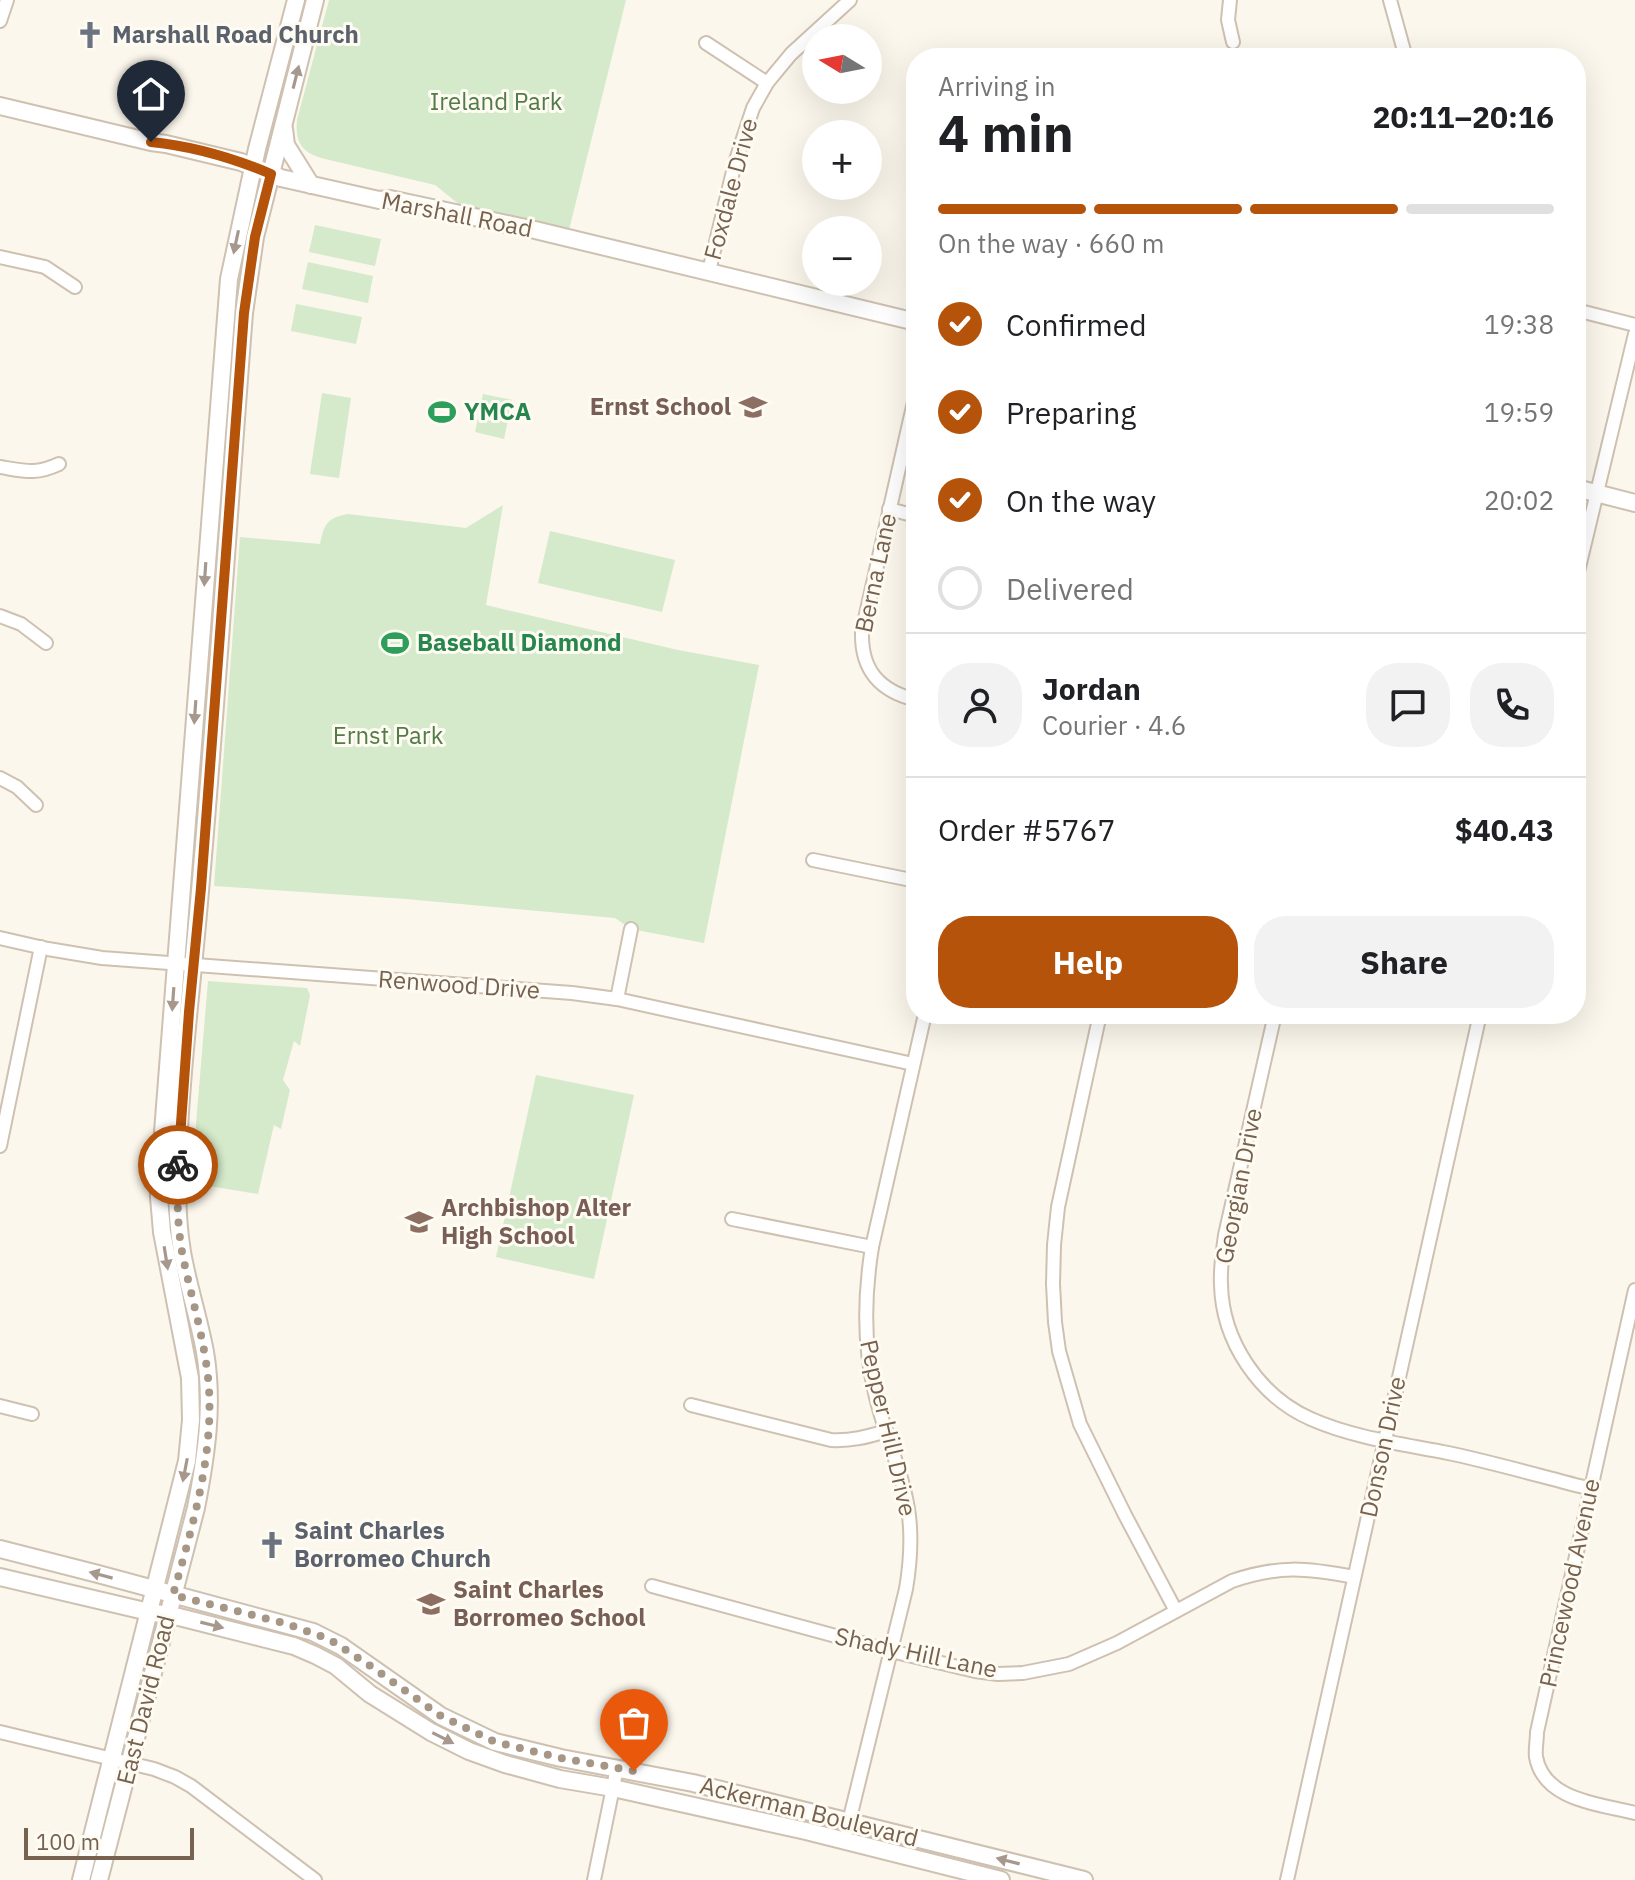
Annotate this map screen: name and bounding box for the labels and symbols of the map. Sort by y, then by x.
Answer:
place label: Marshall Road Church [112,18,359,50]
church icon: Marshall Road Church [75,20,105,50]
north arrow [802,24,882,104]
pin [117,60,185,142]
one-way arrow [290,64,302,89]
park label: Ireland Park [430,85,563,117]
street label: Foxdale Drive [696,114,764,263]
street label: Marshall Road [379,184,535,244]
one-way arrow [229,230,242,255]
place label: Ernst School [590,390,731,422]
school or university icon: Ernst School [738,392,768,422]
place label: YMCA [464,395,531,427]
sports icon: YMCA [427,397,457,427]
street label: Berna Lane [847,510,903,635]
one-way arrow [198,562,211,587]
place label: Baseball Diamond [417,626,622,658]
sports icon: Baseball Diamond [380,628,410,658]
one-way arrow [188,700,201,725]
park label: Ernst Park [333,719,444,751]
street label: Renwood Drive [377,962,541,1006]
one-way arrow [166,987,179,1012]
street label: Georgian Drive [1207,1105,1269,1266]
courier [138,1125,218,1205]
place label: Archbishop Alter High School [441,1191,632,1251]
school or university icon: Archbishop Alter High School [404,1207,434,1237]
one-way arrow [160,1246,173,1271]
street label: Pepper Hill Drive [853,1336,925,1519]
street label: Donson Drive [1351,1373,1413,1520]
one-way arrow [178,1458,191,1483]
street label: Princewood Avenue [1531,1475,1607,1690]
place label: Saint Charles Borromeo Church [294,1514,491,1574]
church icon: Saint Charles Borromeo Church [257,1530,287,1560]
one-way arrow [89,1568,114,1580]
place label: Saint Charles Borromeo School [453,1573,646,1633]
school or university icon: Saint Charles Borromeo School [416,1589,446,1619]
street label: East David Road [108,1612,182,1788]
one-way arrow [200,1619,225,1632]
street label: Shady Hill Lane [832,1619,1000,1685]
pin [600,1689,668,1771]
one-way arrow [431,1731,454,1744]
street label: Ackerman Boulevard [697,1768,922,1854]
scale bar [24,1824,194,1860]
one-way arrow [996,1855,1021,1867]

